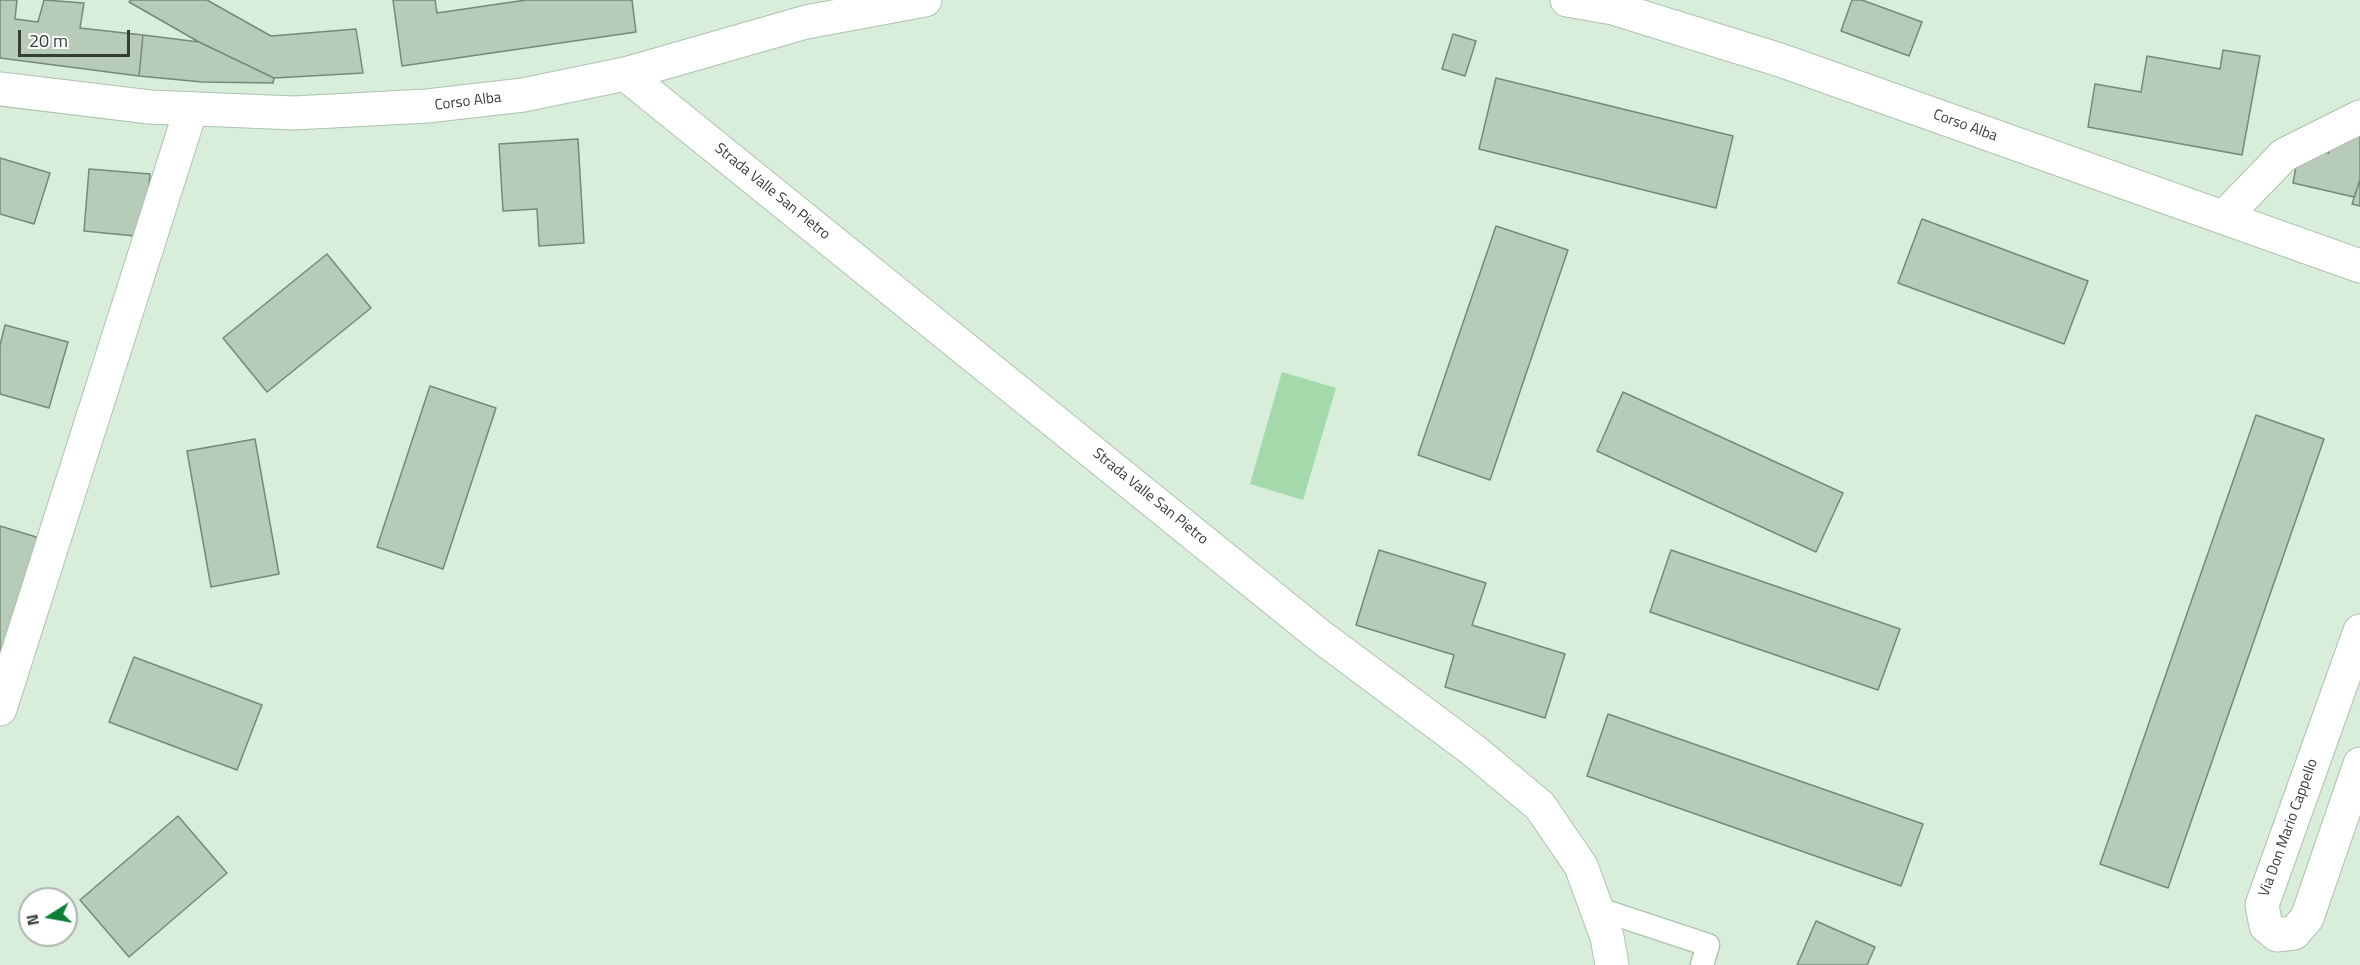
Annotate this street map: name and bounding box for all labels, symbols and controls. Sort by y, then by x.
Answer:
scale bar [21,18,134,56]
text: 20 m [29,27,68,54]
street label: Corso Alba [434,89,502,115]
street label: Corso Alba [1930,106,2000,146]
street label: Strada Valle San Pietro [711,140,833,244]
street label: Strada Valle San Pietro [1089,445,1211,549]
street label: Via Don Mario Cappello [2256,757,2322,899]
north arrow [18,887,78,947]
text: N [19,912,45,928]

